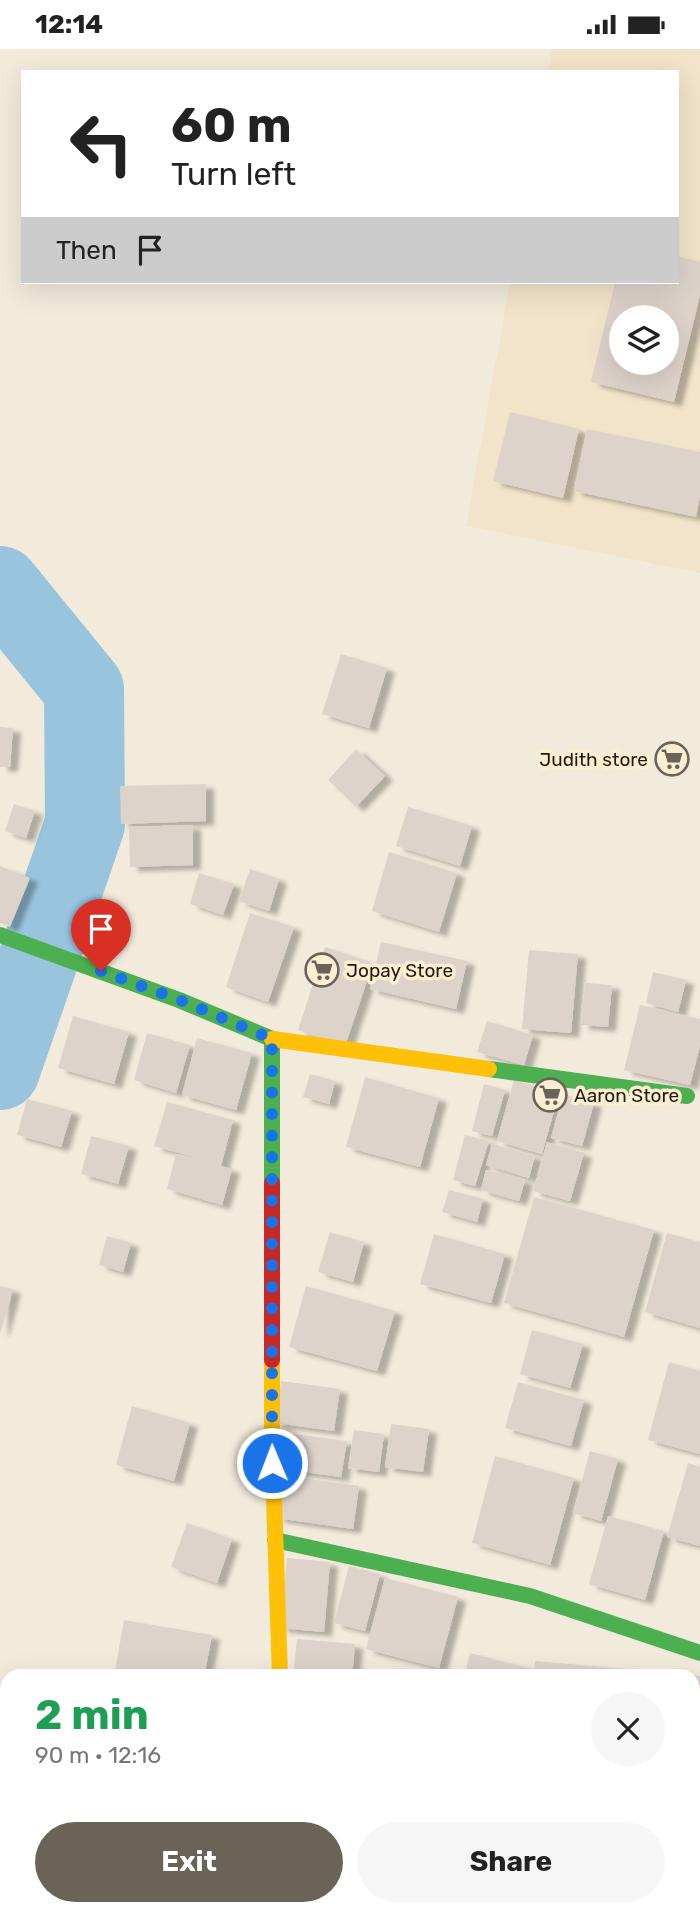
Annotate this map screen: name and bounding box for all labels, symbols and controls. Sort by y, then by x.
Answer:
text: 12:14 [35,9,103,40]
text: 60 m [171,96,292,154]
icon: left [56,98,147,189]
text: Turn left [171,155,296,193]
icon: arrive [131,231,169,269]
text: Then [56,235,117,266]
map controls [609,305,679,375]
button: layers [609,305,679,375]
supermarket icon: Judith store [653,740,691,778]
place label: Judith store [539,748,648,771]
pin [71,899,131,971]
icon: arrive [82,910,120,948]
supermarket icon: Jopay Store [303,951,341,989]
place label: Jopay Store [346,959,453,982]
supermarket icon: Aaron Store [531,1076,569,1114]
place label: Aaron Store [574,1084,679,1107]
position arrow [235,1426,309,1500]
text: 2 min [35,1690,149,1740]
button: close [591,1692,665,1766]
text: 90 m · 12:16 [35,1741,161,1769]
button: Exit [35,1822,343,1902]
button: Share [357,1822,665,1902]

